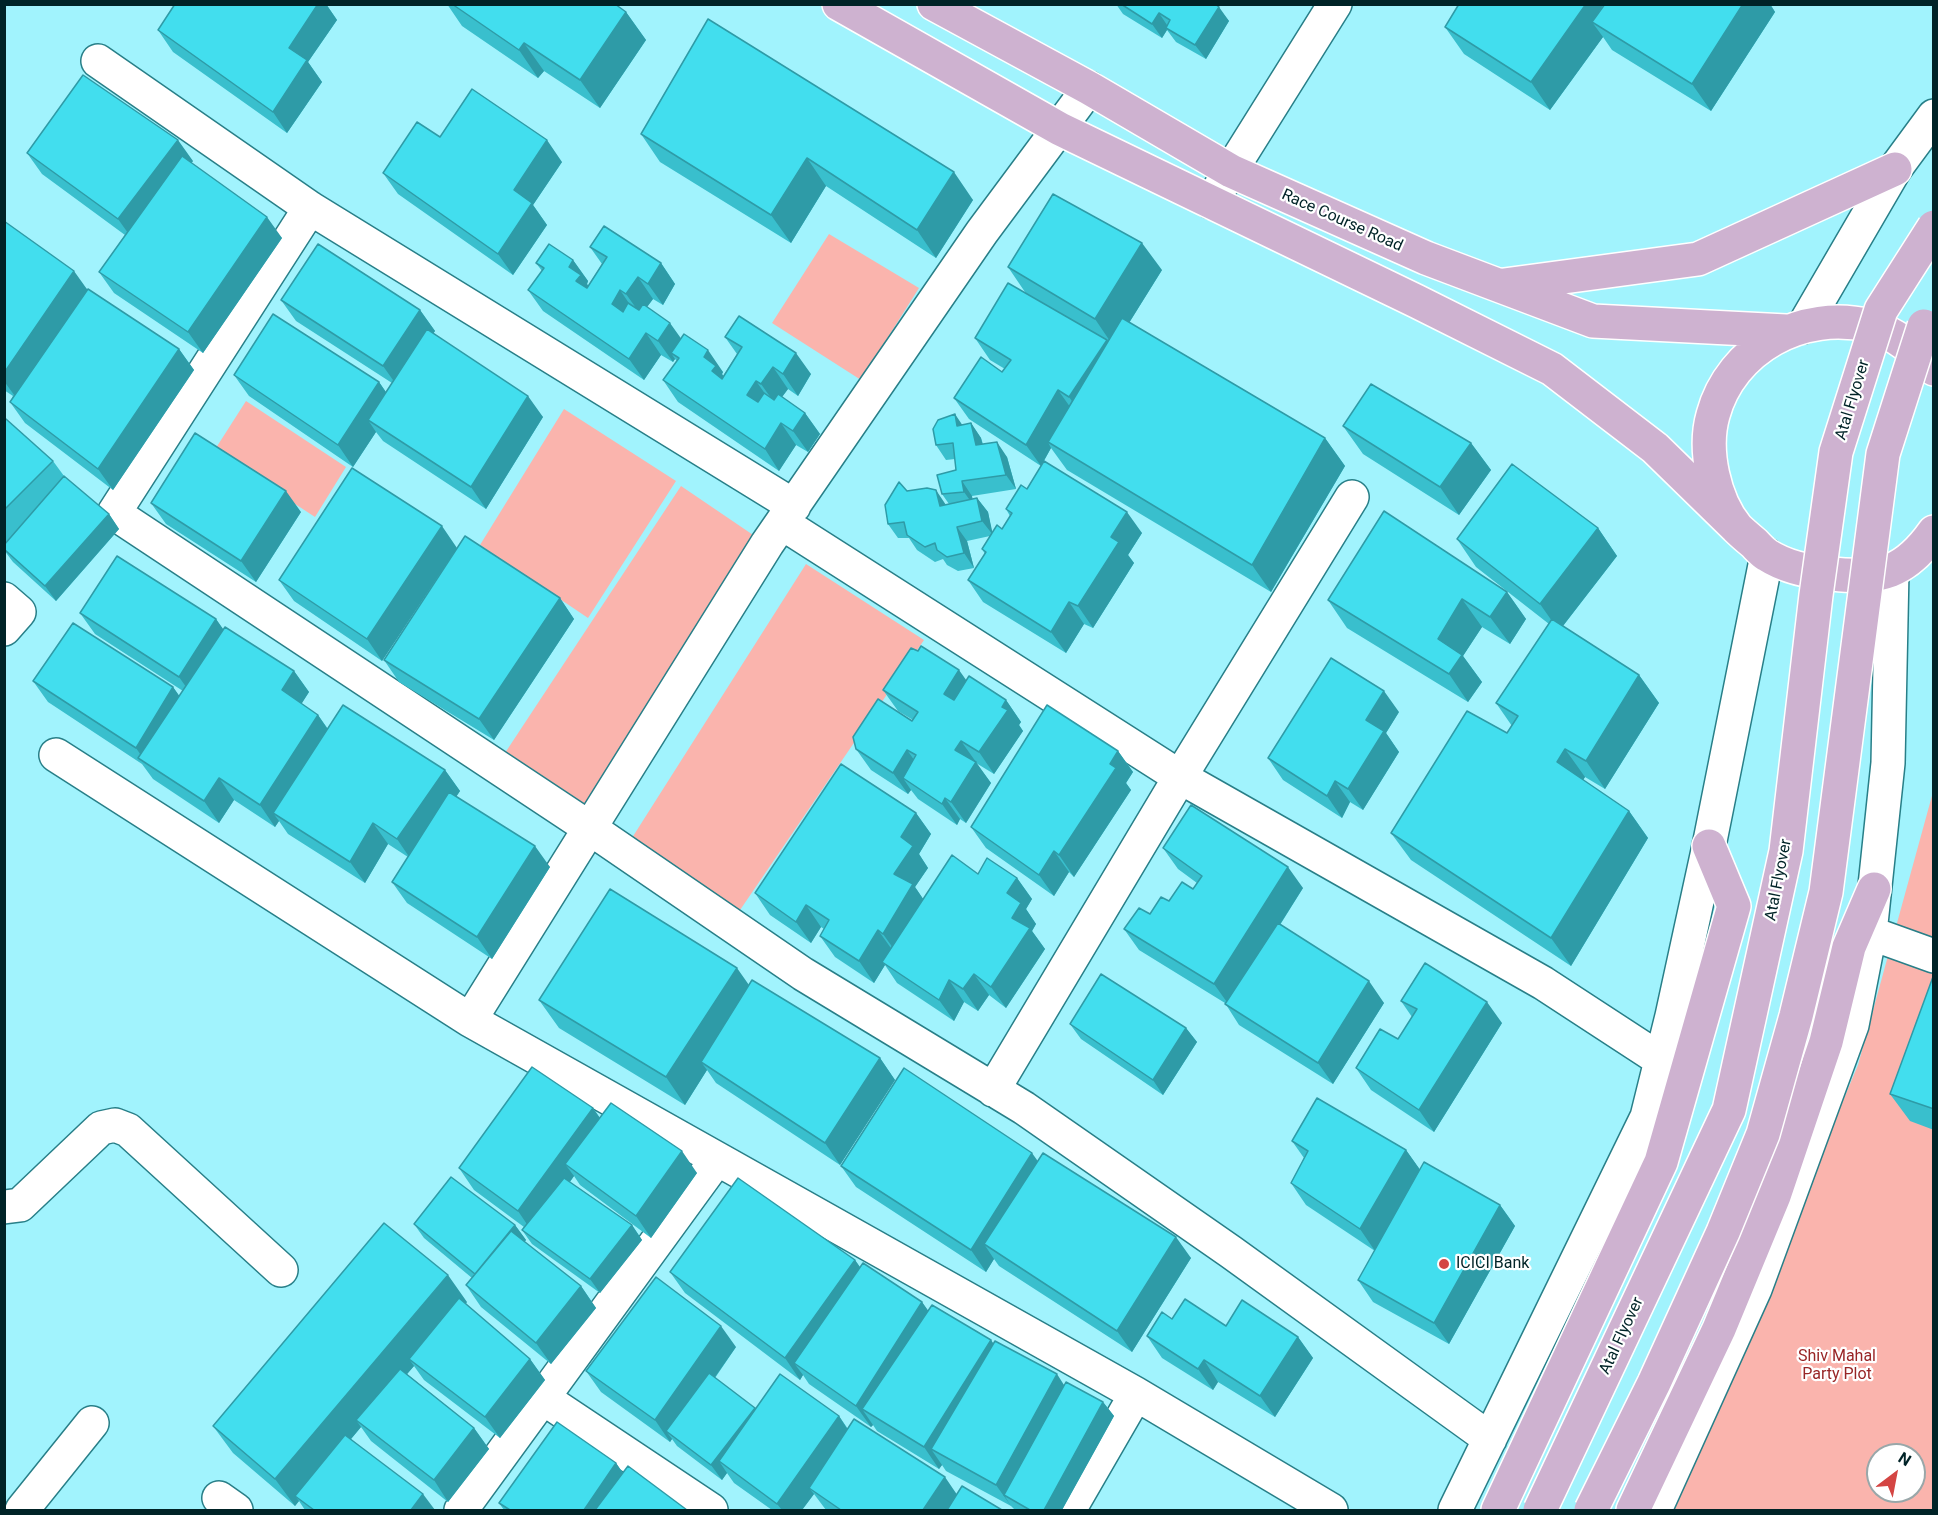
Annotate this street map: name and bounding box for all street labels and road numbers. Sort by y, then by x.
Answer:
street label: Race Course Road [1278,186,1406,256]
street label: Atal Flyover [1832,358,1874,442]
street label: Atal Flyover [1762,838,1796,922]
street label: Atal Flyover [1596,1294,1648,1378]

